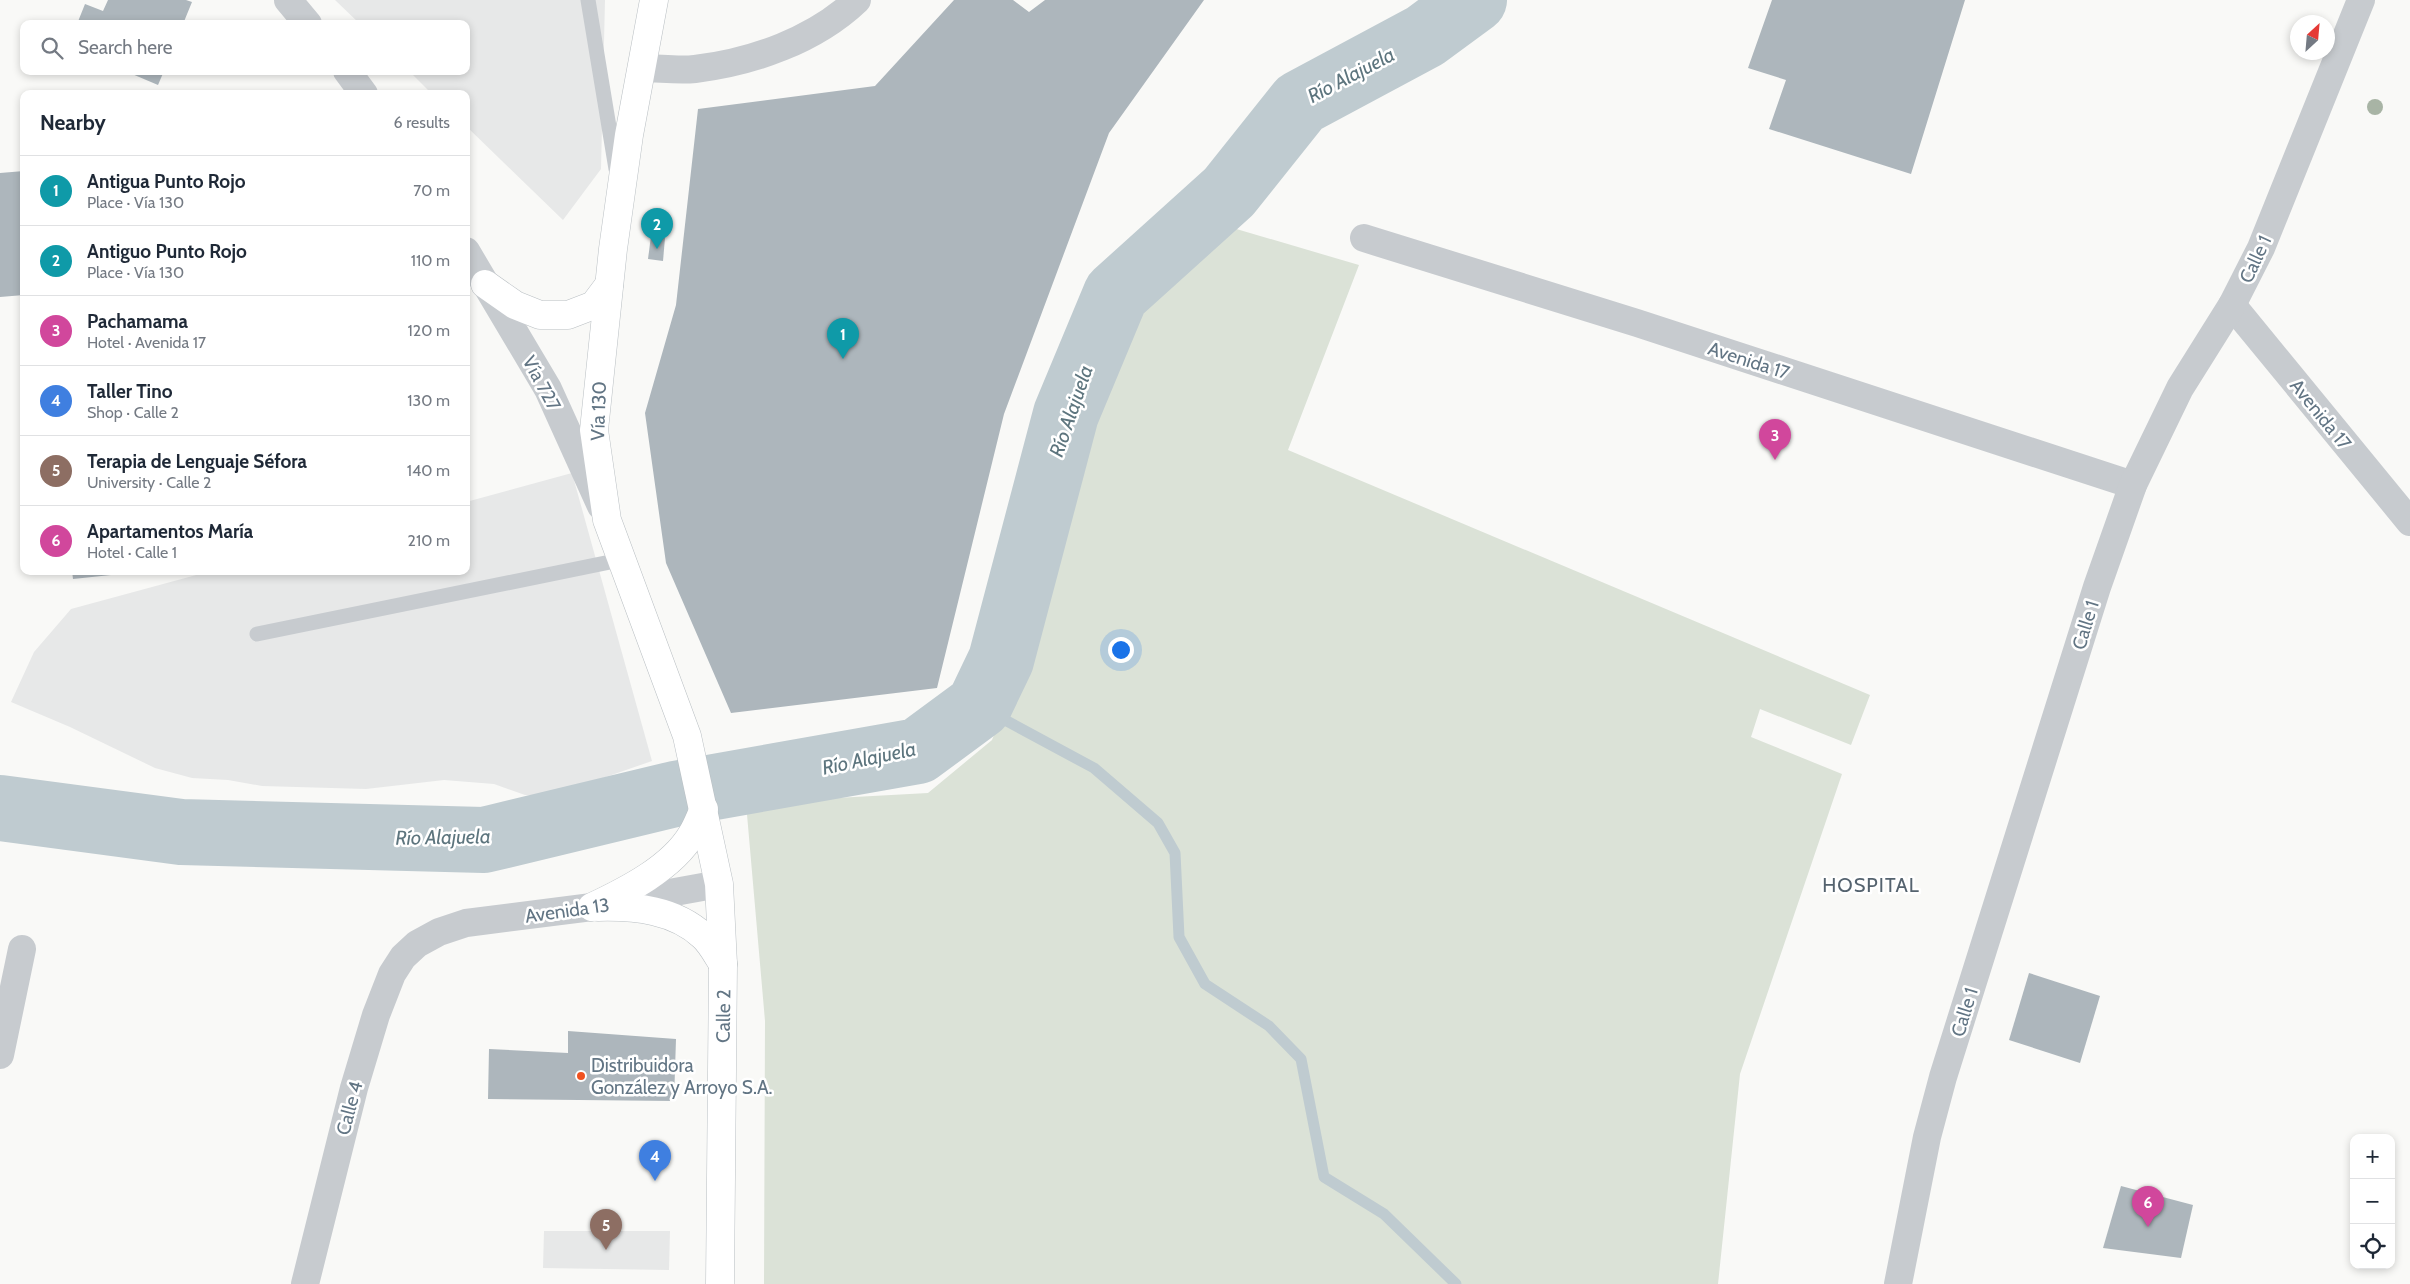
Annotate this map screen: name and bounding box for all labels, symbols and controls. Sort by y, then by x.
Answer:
north arrow [2290,15,2335,60]
search box [20,20,470,75]
icon: search [38,34,66,62]
text: Search here [78,36,172,59]
water label: Río Alajuela [1303,42,1399,108]
text: Nearby [40,110,106,135]
text: 6 results [394,113,450,132]
text: Antigua Punto Rojo [87,170,246,193]
text: 1 [53,181,59,200]
text: 70 m [413,181,450,200]
text: Place · Vía 130 [87,193,184,212]
pin: 2 [641,208,673,249]
street label: Calle 1 [2234,232,2276,287]
text: Antiguo Punto Rojo [87,240,247,263]
text: 2 [52,251,60,270]
text: 110 m [411,251,450,270]
text: Place · Vía 130 [87,263,184,282]
text: Pachamama [87,310,188,333]
pin: 1 [827,318,859,359]
text: 3 [52,321,60,340]
text: 120 m [408,321,450,340]
text: Hotel · Avenida 17 [87,333,206,352]
street label: Avenida 17 [1705,337,1793,385]
street label: Vía 727 [518,352,566,415]
water label: Río Alajuela [1044,362,1098,460]
street label: Avenida 17 [2285,374,2356,455]
text: Taller Tino [87,380,172,403]
street label: Vía 130 [586,381,611,441]
text: 4 [51,391,61,410]
text: 130 m [407,391,450,410]
text: Shop · Calle 2 [87,403,179,422]
pin: 3 [1759,419,1791,460]
text: Terapia de Lenguaje Séfora [87,450,307,473]
text: 5 [52,461,60,480]
text: 140 m [407,461,450,480]
text: University · Calle 2 [87,473,211,492]
text: Apartamentos María [87,520,253,543]
text: 6 [52,531,61,550]
text: 210 m [408,531,450,550]
text: Hotel · Calle 1 [87,543,177,562]
street label: Calle 1 [2067,598,2104,652]
your location [1108,637,1134,663]
water label: Río Alajuela [820,736,918,780]
water label: Río Alajuela [395,824,491,850]
district label: HOSPITAL [1822,873,1920,897]
street label: Avenida 13 [523,893,611,928]
street label: Calle 1 [1946,985,1983,1039]
street label: Calle 2 [712,989,735,1043]
place label: Distribuidora González y Arroyo S.A. [591,1054,773,1099]
marker: Distribuidora González y Arroyo S.A. [575,1070,587,1082]
street label: Calle 4 [331,1079,368,1138]
map controls [2350,1134,2395,1269]
button: + [2350,1134,2395,1179]
pin: 4 [639,1140,671,1181]
button: − [2350,1179,2395,1224]
pin: 6 [2132,1186,2164,1227]
pin: 5 [590,1209,622,1250]
button: locate [2350,1224,2395,1269]

